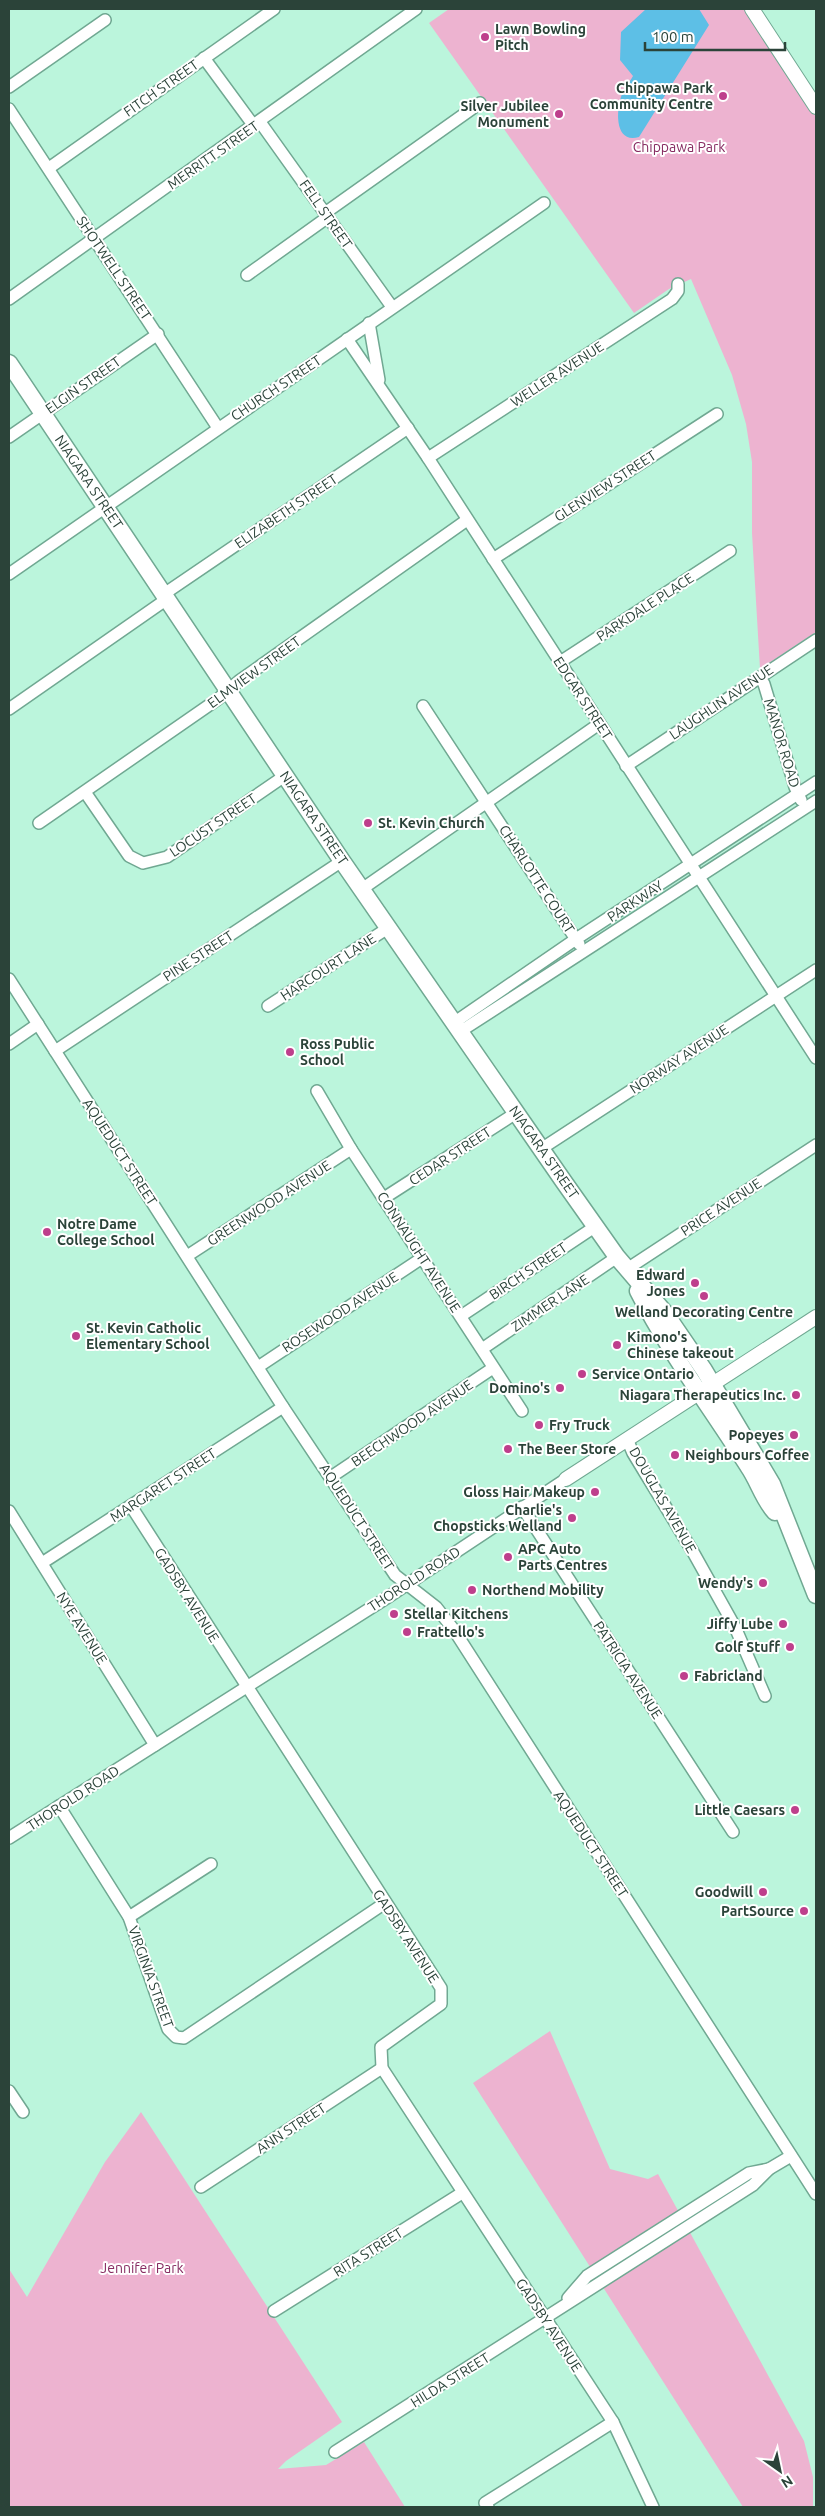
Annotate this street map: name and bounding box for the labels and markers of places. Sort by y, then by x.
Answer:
place label: Lawn Bowling Pitch [495,21,586,53]
marker: Lawn Bowling Pitch [479,31,491,43]
place label: Chippawa Park Community Centre [590,80,713,112]
marker: Chippawa Park Community Centre [717,90,729,102]
place label: Silver Jubilee Monument [460,98,549,130]
marker: Silver Jubilee Monument [553,108,565,120]
place label: St. Kevin Church [378,815,485,831]
marker: St. Kevin Church [362,817,374,829]
place label: Ross Public School [300,1036,374,1068]
marker: Ross Public School [284,1046,296,1058]
place label: Notre Dame College School [57,1216,155,1248]
marker: Notre Dame College School [41,1226,53,1238]
place label: Edward Jones [636,1267,685,1299]
marker: Edward Jones [689,1277,701,1289]
marker: Welland Decorating Centre [698,1290,710,1302]
place label: Welland Decorating Centre [615,1304,793,1320]
place label: St. Kevin Catholic Elementary School [86,1320,209,1352]
place label: Kimono's Chinese takeout [627,1329,734,1361]
marker: St. Kevin Catholic Elementary School [70,1330,82,1342]
marker: Kimono's Chinese takeout [611,1339,623,1351]
place label: Service Ontario [592,1366,694,1382]
marker: Service Ontario [576,1368,588,1380]
place label: Domino's [489,1380,550,1396]
marker: Domino's [554,1382,566,1394]
place label: Niagara Therapeutics Inc. [619,1387,786,1403]
marker: Niagara Therapeutics Inc. [790,1389,802,1401]
place label: Fry Truck [549,1417,610,1433]
marker: Fry Truck [533,1419,545,1431]
place label: Popeyes [729,1427,784,1443]
marker: Popeyes [788,1429,800,1441]
place label: The Beer Store [518,1441,616,1457]
marker: The Beer Store [502,1443,514,1455]
place label: Neighbours Coffee [685,1447,809,1463]
marker: Neighbours Coffee [669,1449,681,1461]
place label: Gloss Hair Makeup [463,1484,585,1500]
marker: Gloss Hair Makeup [589,1486,601,1498]
place label: Charlie's Chopsticks Welland [433,1502,562,1534]
marker: Charlie's Chopsticks Welland [566,1512,578,1524]
place label: APC Auto Parts Centres [518,1541,608,1573]
marker: APC Auto Parts Centres [502,1551,514,1563]
place label: Wendy's [698,1575,753,1591]
marker: Wendy's [757,1577,769,1589]
place label: Northend Mobility [482,1582,604,1598]
marker: Northend Mobility [466,1584,478,1596]
place label: Stellar Kitchens [404,1606,509,1622]
marker: Stellar Kitchens [388,1608,400,1620]
place label: Jiffy Lube [707,1616,773,1632]
marker: Jiffy Lube [777,1618,789,1630]
place label: Frattello's [417,1624,485,1640]
marker: Frattello's [401,1626,413,1638]
place label: Golf Stuff [715,1639,780,1655]
marker: Golf Stuff [784,1641,796,1653]
place label: Fabricland [694,1668,763,1684]
marker: Fabricland [678,1670,690,1682]
place label: Little Caesars [694,1802,785,1818]
marker: Little Caesars [789,1804,801,1816]
place label: Goodwill [695,1884,753,1900]
marker: Goodwill [757,1886,769,1898]
place label: PartSource [721,1903,794,1919]
marker: PartSource [798,1905,810,1917]

